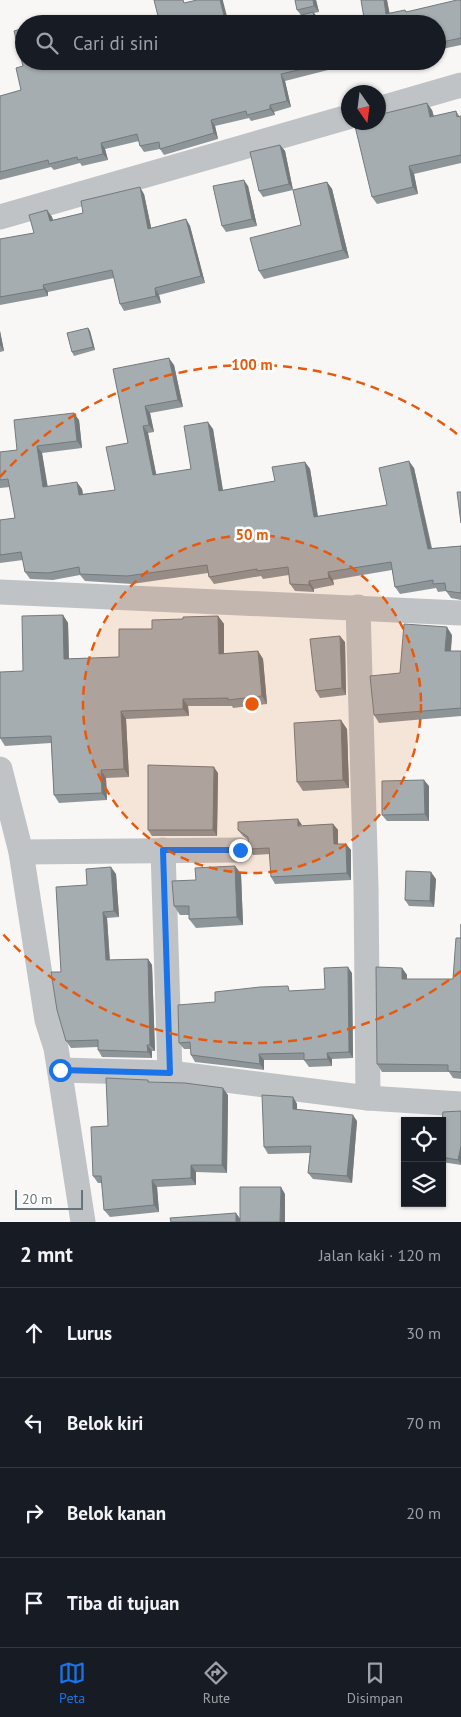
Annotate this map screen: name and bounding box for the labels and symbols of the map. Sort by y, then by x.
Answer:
north arrow [341,85,386,130]
text: 100 m [231,355,273,374]
text: 50 m [236,525,268,544]
centre of rings [243,695,261,713]
route end [229,839,252,862]
route start [49,1059,72,1082]
scale bar [15,1187,82,1210]

